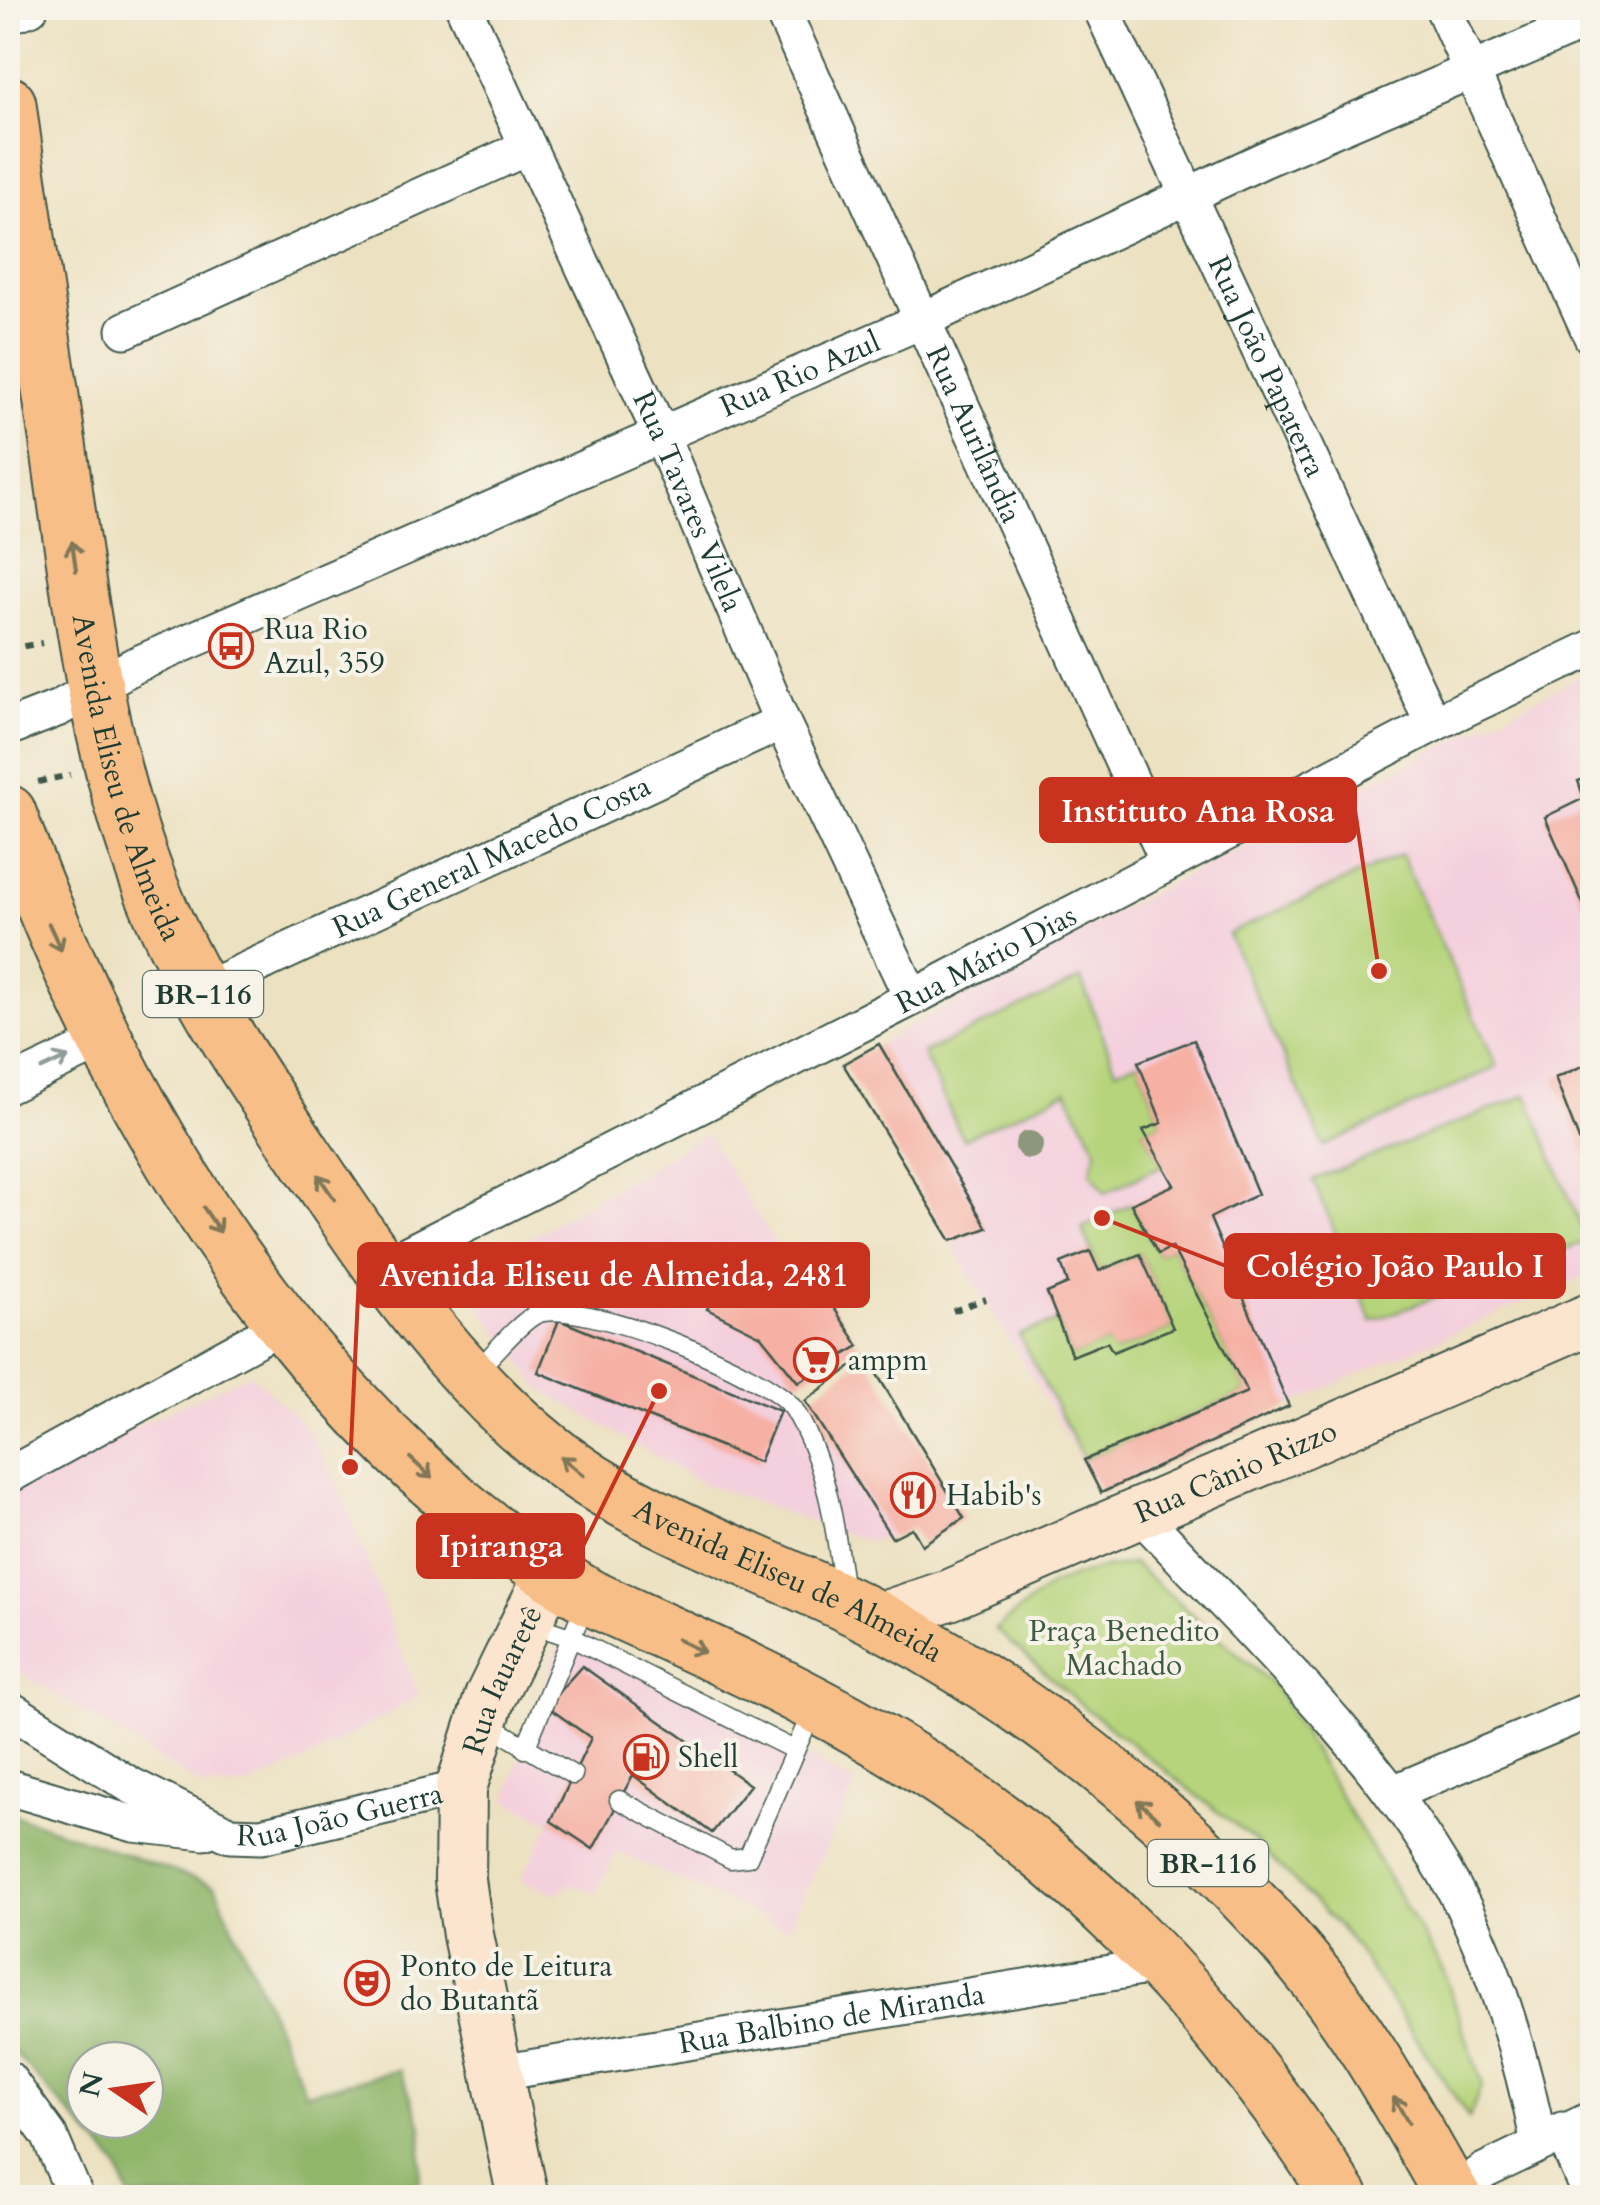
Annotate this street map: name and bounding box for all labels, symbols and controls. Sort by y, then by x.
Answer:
street label: Rua João Papaterra [1198,249,1336,484]
street label: Rua Rio Azul [714,321,887,427]
street label: Rua Aurilândia [916,339,1032,530]
street label: Rua Tavares Vilela [622,384,753,618]
one-way arrow [64,540,82,573]
place label: Rua Rio Azul, 359 [264,609,385,684]
street label: Avenida Eliseu de Almeida [62,611,192,948]
bus stop icon: Rua Rio Azul, 359 [208,623,254,669]
street label: Rua General Macedo Costa [326,766,657,948]
callout: Instituto Ana Rosa [1041,779,1355,841]
text: Instituto Ana Rosa [1061,790,1335,834]
street label: Rua Mário Dias [889,895,1084,1024]
one-way arrow [47,921,65,952]
road number: BR-116 [143,971,263,1017]
one-way arrow [39,1053,69,1072]
one-way arrow [316,1173,337,1202]
one-way arrow [202,1206,223,1234]
callout: Colégio João Paulo I [1226,1235,1564,1297]
callout: Avenida Eliseu de Almeida, 2481 [359,1244,868,1306]
text: Colégio João Paulo I [1246,1245,1544,1289]
text: Avenida Eliseu de Almeida, 2481 [379,1254,849,1298]
supermarket icon: ampm [793,1337,839,1383]
place label: ampm [848,1340,928,1381]
street label: Rua Cânio Rizzo [1128,1410,1343,1534]
one-way arrow [408,1456,433,1479]
one-way arrow [559,1456,586,1477]
restaurant icon: Habib's [890,1472,936,1518]
place label: Habib's [946,1475,1042,1516]
street label: Avenida Eliseu de Almeida [626,1489,950,1673]
callout: Ipiranga [418,1515,583,1577]
text: Ipiranga [438,1525,564,1569]
street label: Rua Iauaretê [453,1599,553,1760]
park label: Praça Benedito Machado [1028,1611,1220,1686]
one-way arrow [675,1637,705,1656]
fuel station icon: Shell [623,1734,669,1780]
place label: Shell [678,1737,739,1778]
street label: Rua João Guerra [236,1773,447,1857]
one-way arrow [1136,1800,1162,1822]
road number: BR-116 [1148,1840,1268,1886]
place label: Ponto de Leitura do Butantã [400,1946,612,2021]
theatre icon: Ponto de Leitura do Butantã [344,1960,390,2006]
street label: Rua Balbino de Miranda [676,1974,988,2064]
north arrow [65,2040,165,2140]
text: N [70,2068,113,2101]
one-way arrow [1391,2096,1411,2125]

